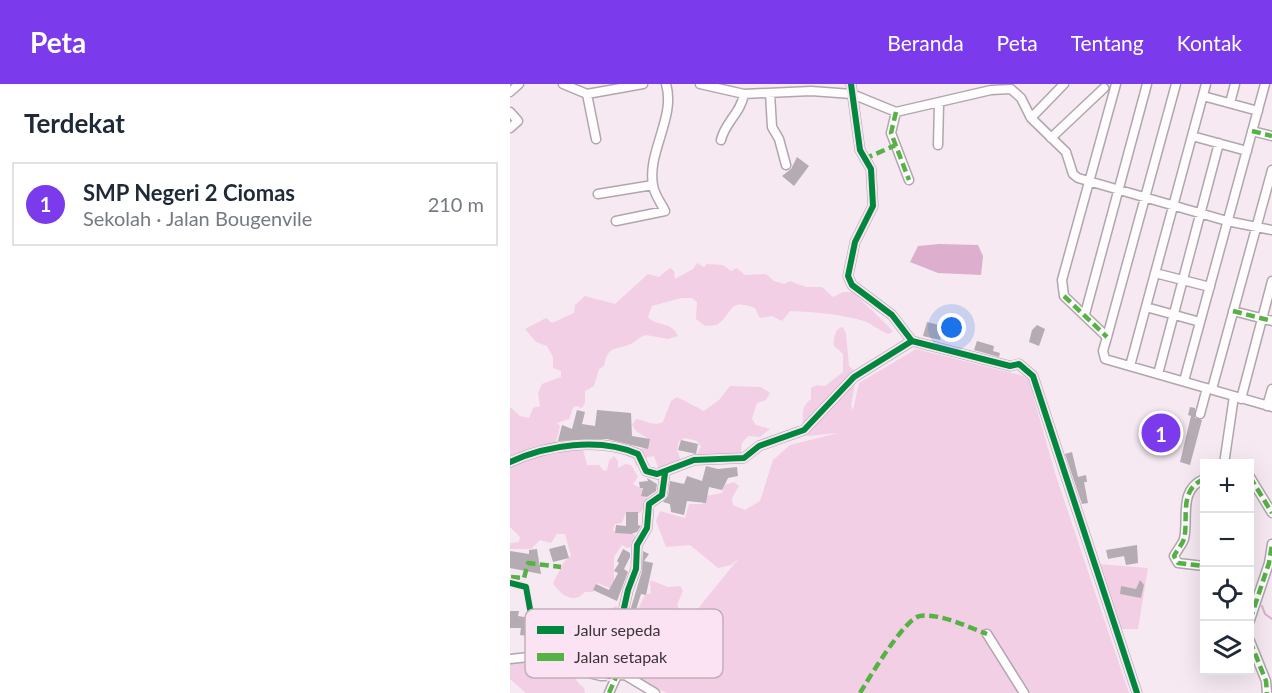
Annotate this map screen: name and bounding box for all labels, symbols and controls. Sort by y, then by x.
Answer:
text: Peta [30,25,86,59]
text: Beranda [887,30,964,55]
text: Peta [997,30,1038,55]
text: Tentang [1071,30,1144,55]
text: Kontak [1177,30,1242,55]
text: Terdekat [24,107,125,139]
text: SMP Negeri 2 Ciomas [83,179,295,206]
text: 1 [40,192,51,216]
text: 210 m [428,192,484,216]
text: Sekolah · Jalan Bougenvile [83,206,312,230]
your location [937,313,966,342]
pin: 1 [1142,410,1180,456]
map controls [1200,459,1254,675]
button: + [1200,459,1254,513]
button: − [1200,513,1254,567]
button: locate [1200,567,1254,621]
legend [525,609,723,678]
text: Jalur sepeda [574,620,660,639]
button: layers [1200,621,1254,675]
text: Jalan setapak [574,647,668,666]

